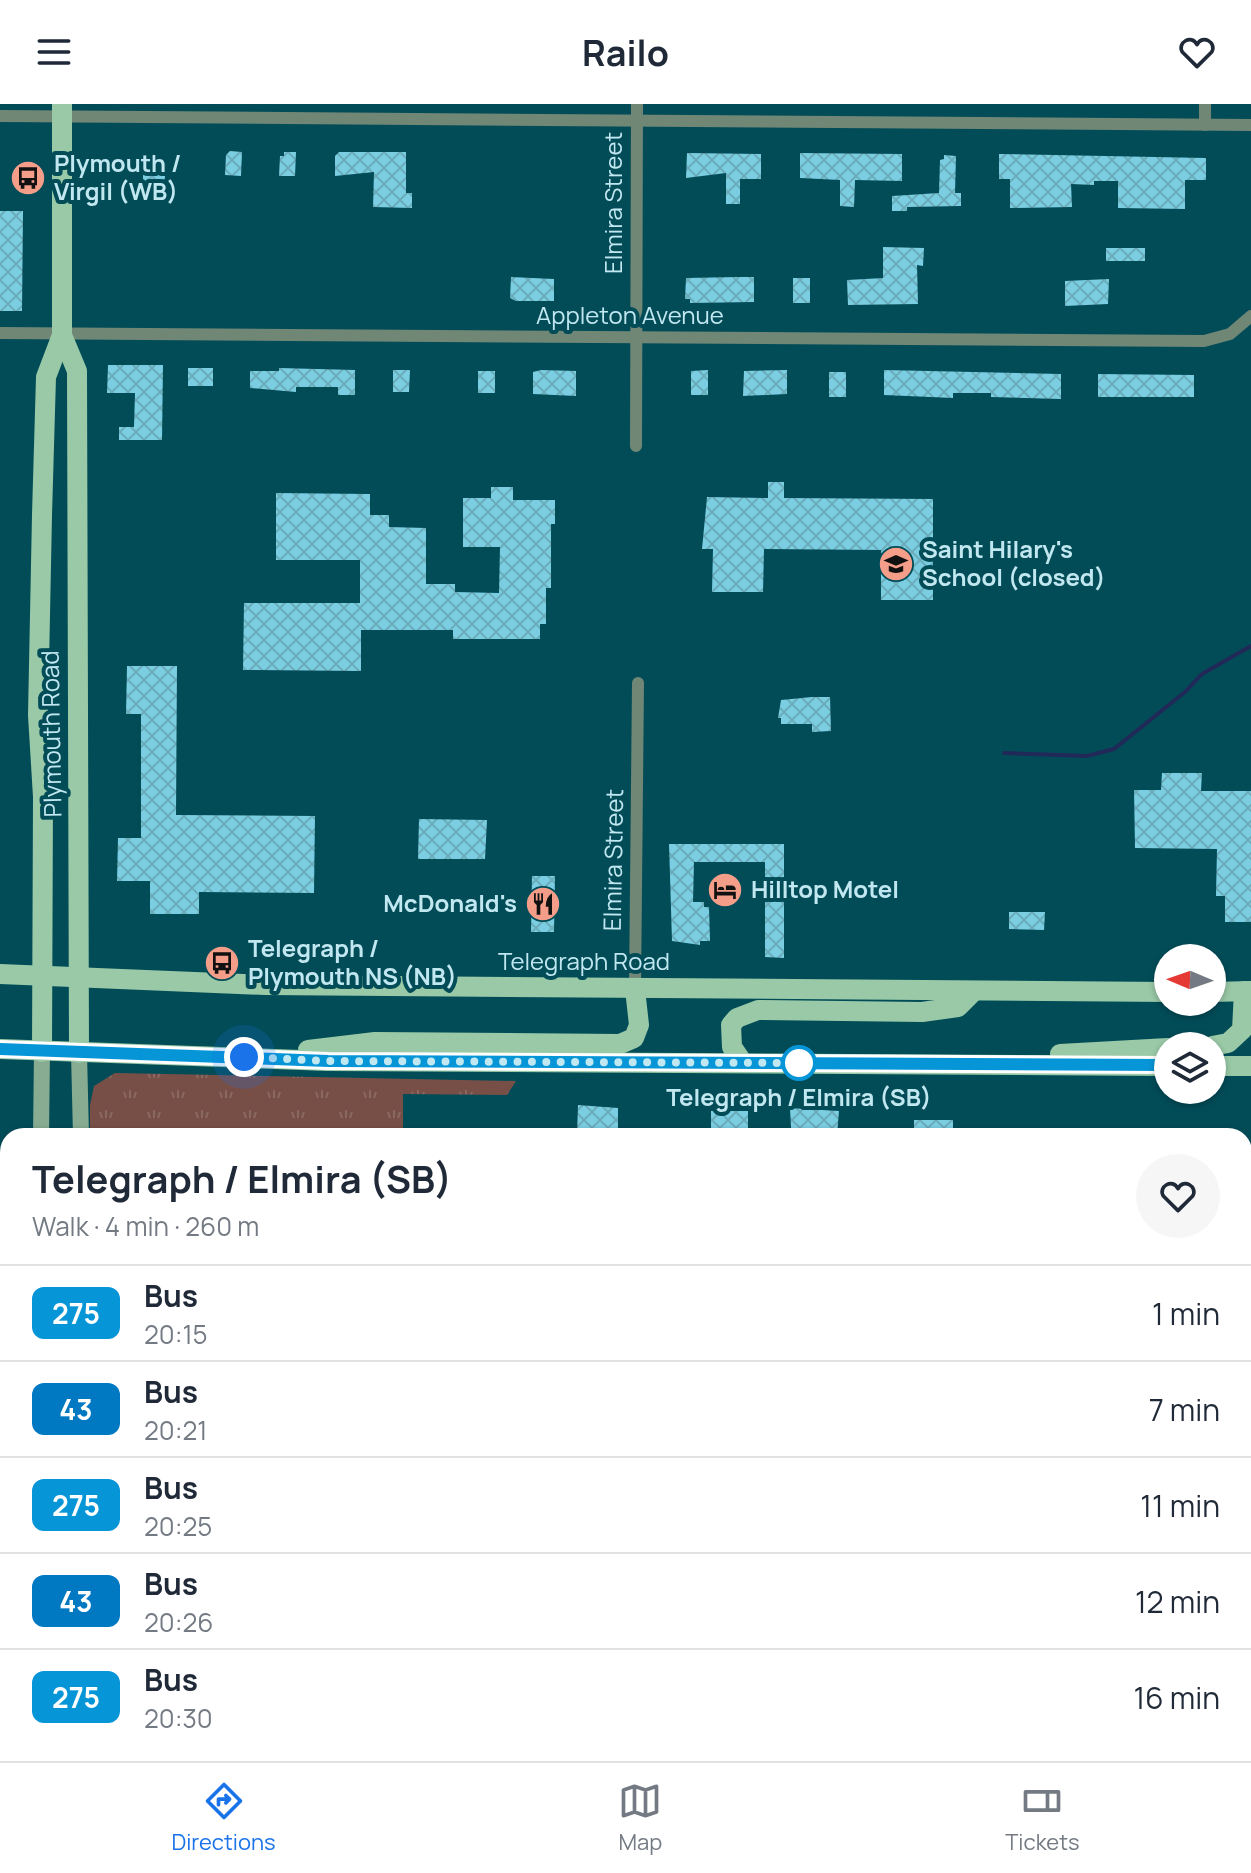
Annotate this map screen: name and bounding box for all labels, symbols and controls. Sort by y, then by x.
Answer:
text: Railo [582,28,669,77]
icon: menu [32,30,76,74]
icon: heart [1175,30,1219,74]
street label: Elmira Street [596,132,629,274]
place label: Plymouth / Virgil (WB) [54,146,181,207]
bus stop icon: Plymouth / Virgil (WB) [9,159,47,197]
street label: Appleton Avenue [536,298,724,331]
place label: Saint Hilary's School (closed) [922,532,1106,593]
school or university icon: Saint Hilary's School (closed) [877,545,915,583]
street label: Plymouth Road [33,650,68,818]
street label: Elmira Street [595,789,630,931]
hotel icon: Hilltop Motel [706,871,744,909]
place label: Hilltop Motel [751,872,899,905]
restaurant icon: McDonald's [524,885,562,923]
place label: McDonald's [383,886,517,919]
place label: Telegraph / Plymouth NS (NB) [248,931,457,992]
bus stop icon: Telegraph / Plymouth NS (NB) [203,944,241,982]
street label: Telegraph Road [498,944,670,977]
north arrow [1154,944,1226,1016]
map controls [1154,944,1226,1104]
button: layers [1154,1032,1226,1104]
your location [224,1037,264,1077]
marker: Telegraph / Elmira (SB) [782,1046,816,1080]
place label: Telegraph / Elmira (SB) [666,1080,932,1113]
text: Telegraph / Elmira (SB) [32,1152,452,1204]
button: heart [1136,1154,1220,1238]
text: Walk · 4 min · 260 m [32,1208,259,1244]
text: Bus [144,1275,198,1316]
text: 1 min [1152,1293,1220,1334]
text: 275 [52,1294,100,1332]
text: 20:15 [144,1316,208,1352]
text: Bus [144,1371,198,1412]
text: 7 min [1149,1389,1220,1430]
text: 43 [59,1390,93,1428]
text: 20:21 [144,1412,207,1448]
text: Bus [144,1467,198,1508]
text: 11 min [1140,1485,1220,1526]
text: 275 [52,1486,100,1524]
text: 20:25 [144,1508,212,1544]
text: Bus [144,1563,198,1604]
text: 12 min [1135,1581,1220,1622]
text: 43 [59,1582,93,1620]
text: 20:26 [144,1604,213,1640]
text: Bus [144,1659,198,1700]
text: 16 min [1133,1677,1220,1718]
text: 275 [52,1678,100,1716]
text: 20:30 [144,1700,213,1736]
tab: Directions [171,1779,276,1857]
tab: Map [618,1779,662,1857]
tab: Tickets [1005,1779,1080,1857]

